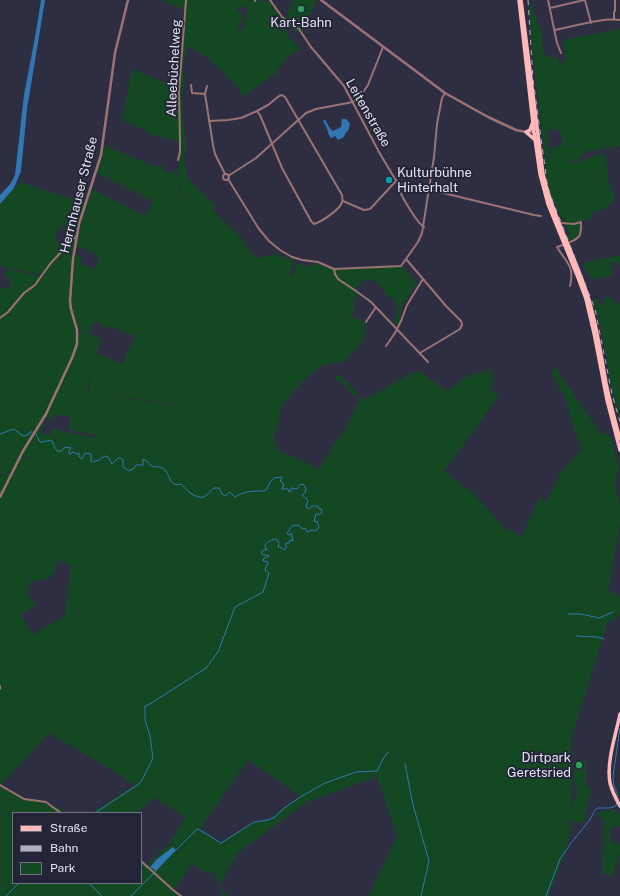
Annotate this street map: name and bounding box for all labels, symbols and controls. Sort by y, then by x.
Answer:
marker: Kart-Bahn [296,4,306,14]
place label: Kart-Bahn [270,15,332,31]
street label: Alleebüchelweg [164,19,184,117]
street label: Leitenstraße [342,76,394,150]
street label: Herrnhauser Straße [57,135,101,255]
place label: Kulturbühne Hinterhalt [397,165,472,196]
marker: Kulturbühne Hinterhalt [384,175,394,185]
place label: Dirtpark Geretsried [507,750,571,781]
marker: Dirtpark Geretsried [574,760,584,770]
legend [12,812,142,884]
text: Straße [50,821,87,835]
text: Bahn [50,841,79,855]
text: Park [50,861,76,875]

